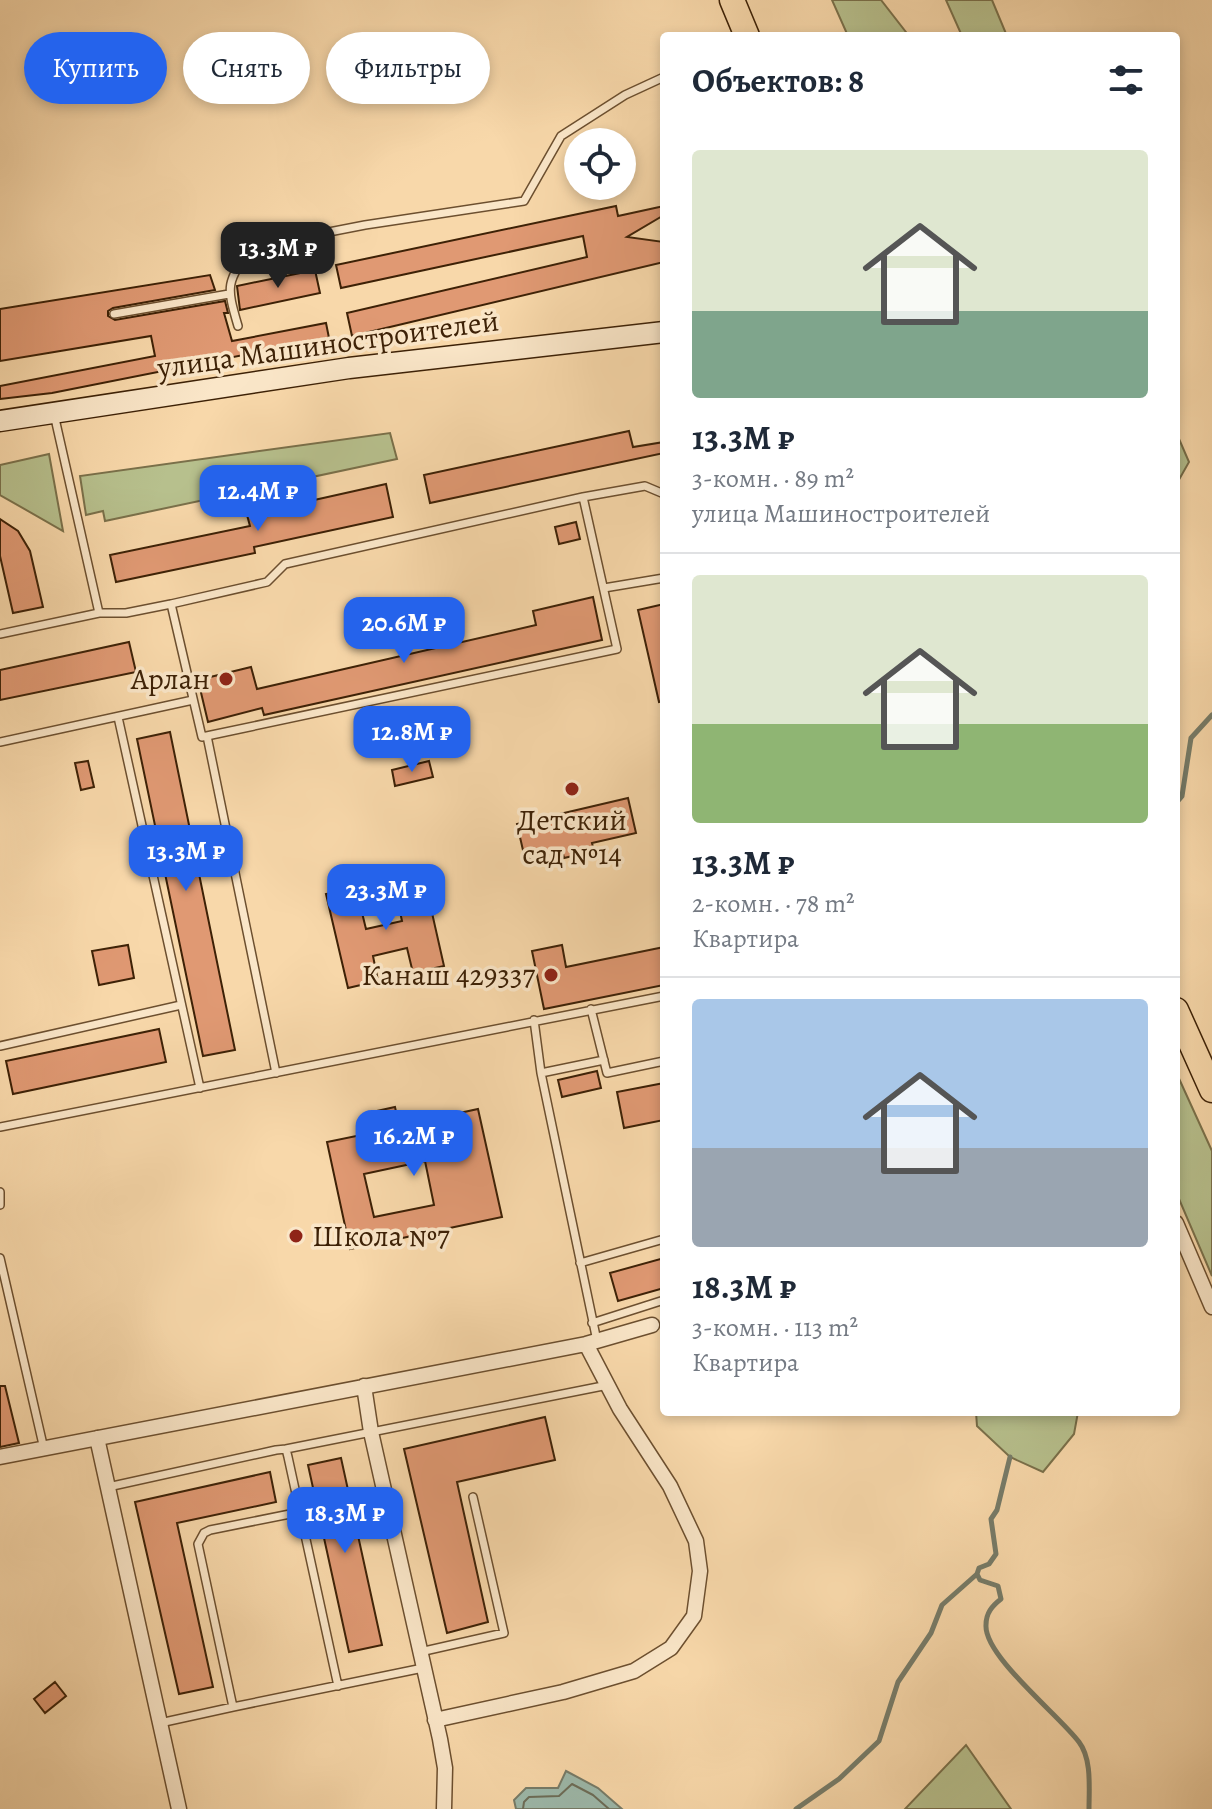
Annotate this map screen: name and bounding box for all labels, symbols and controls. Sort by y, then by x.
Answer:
chip: Купить [24,32,167,104]
chip: Снять [183,32,310,104]
chip: Фильтры [326,32,490,104]
text: Объектов: 8 [692,57,864,104]
icon: filters [1104,58,1148,102]
map controls [564,128,636,200]
button: locate [564,128,636,200]
icon: home [848,202,992,346]
pin: 13.3M ₽ [204,222,352,290]
text: 13.3M ₽ [239,230,317,265]
street label: улица Машиностроителей [154,300,501,388]
text: 13.3M ₽ [692,414,795,461]
text: 3-комн. · 89 m² [692,461,854,496]
pin: 12.4M ₽ [184,465,332,533]
text: 12.4M ₽ [218,473,298,508]
text: улица Машиностроителей [692,496,990,531]
pin: 20.6M ₽ [330,597,478,665]
text: 20.6M ₽ [362,605,446,640]
icon: home [848,627,992,771]
place label: Арлан [130,659,210,699]
marker: Арлан [217,670,235,688]
pin: 12.8M ₽ [338,706,486,774]
text: 12.8M ₽ [371,714,453,749]
marker: Детский сад №14 [563,780,581,798]
place label: Детский сад №14 [517,800,627,874]
pin: 13.3M ₽ [112,825,260,893]
text: 13.3M ₽ [147,833,225,868]
text: 13.3M ₽ [692,839,795,886]
pin: 23.3M ₽ [312,864,460,932]
text: 23.3M ₽ [345,872,427,907]
text: 2-комн. · 78 m² [692,886,855,921]
text: Квартира [692,921,799,956]
place label: Канаш 429337 [362,955,535,995]
marker: Канаш 429337 [542,966,560,984]
icon: home [848,1051,992,1195]
pin: 16.2M ₽ [340,1110,488,1178]
text: 16.2M ₽ [374,1118,454,1153]
place label: Школа №7 [312,1216,450,1256]
marker: Школа №7 [287,1227,305,1245]
text: 18.3M ₽ [692,1263,796,1310]
text: 3-комн. · 113 m² [692,1310,858,1345]
text: Квартира [692,1345,799,1380]
pin: 18.3M ₽ [271,1487,419,1555]
text: 18.3M ₽ [305,1495,385,1530]

